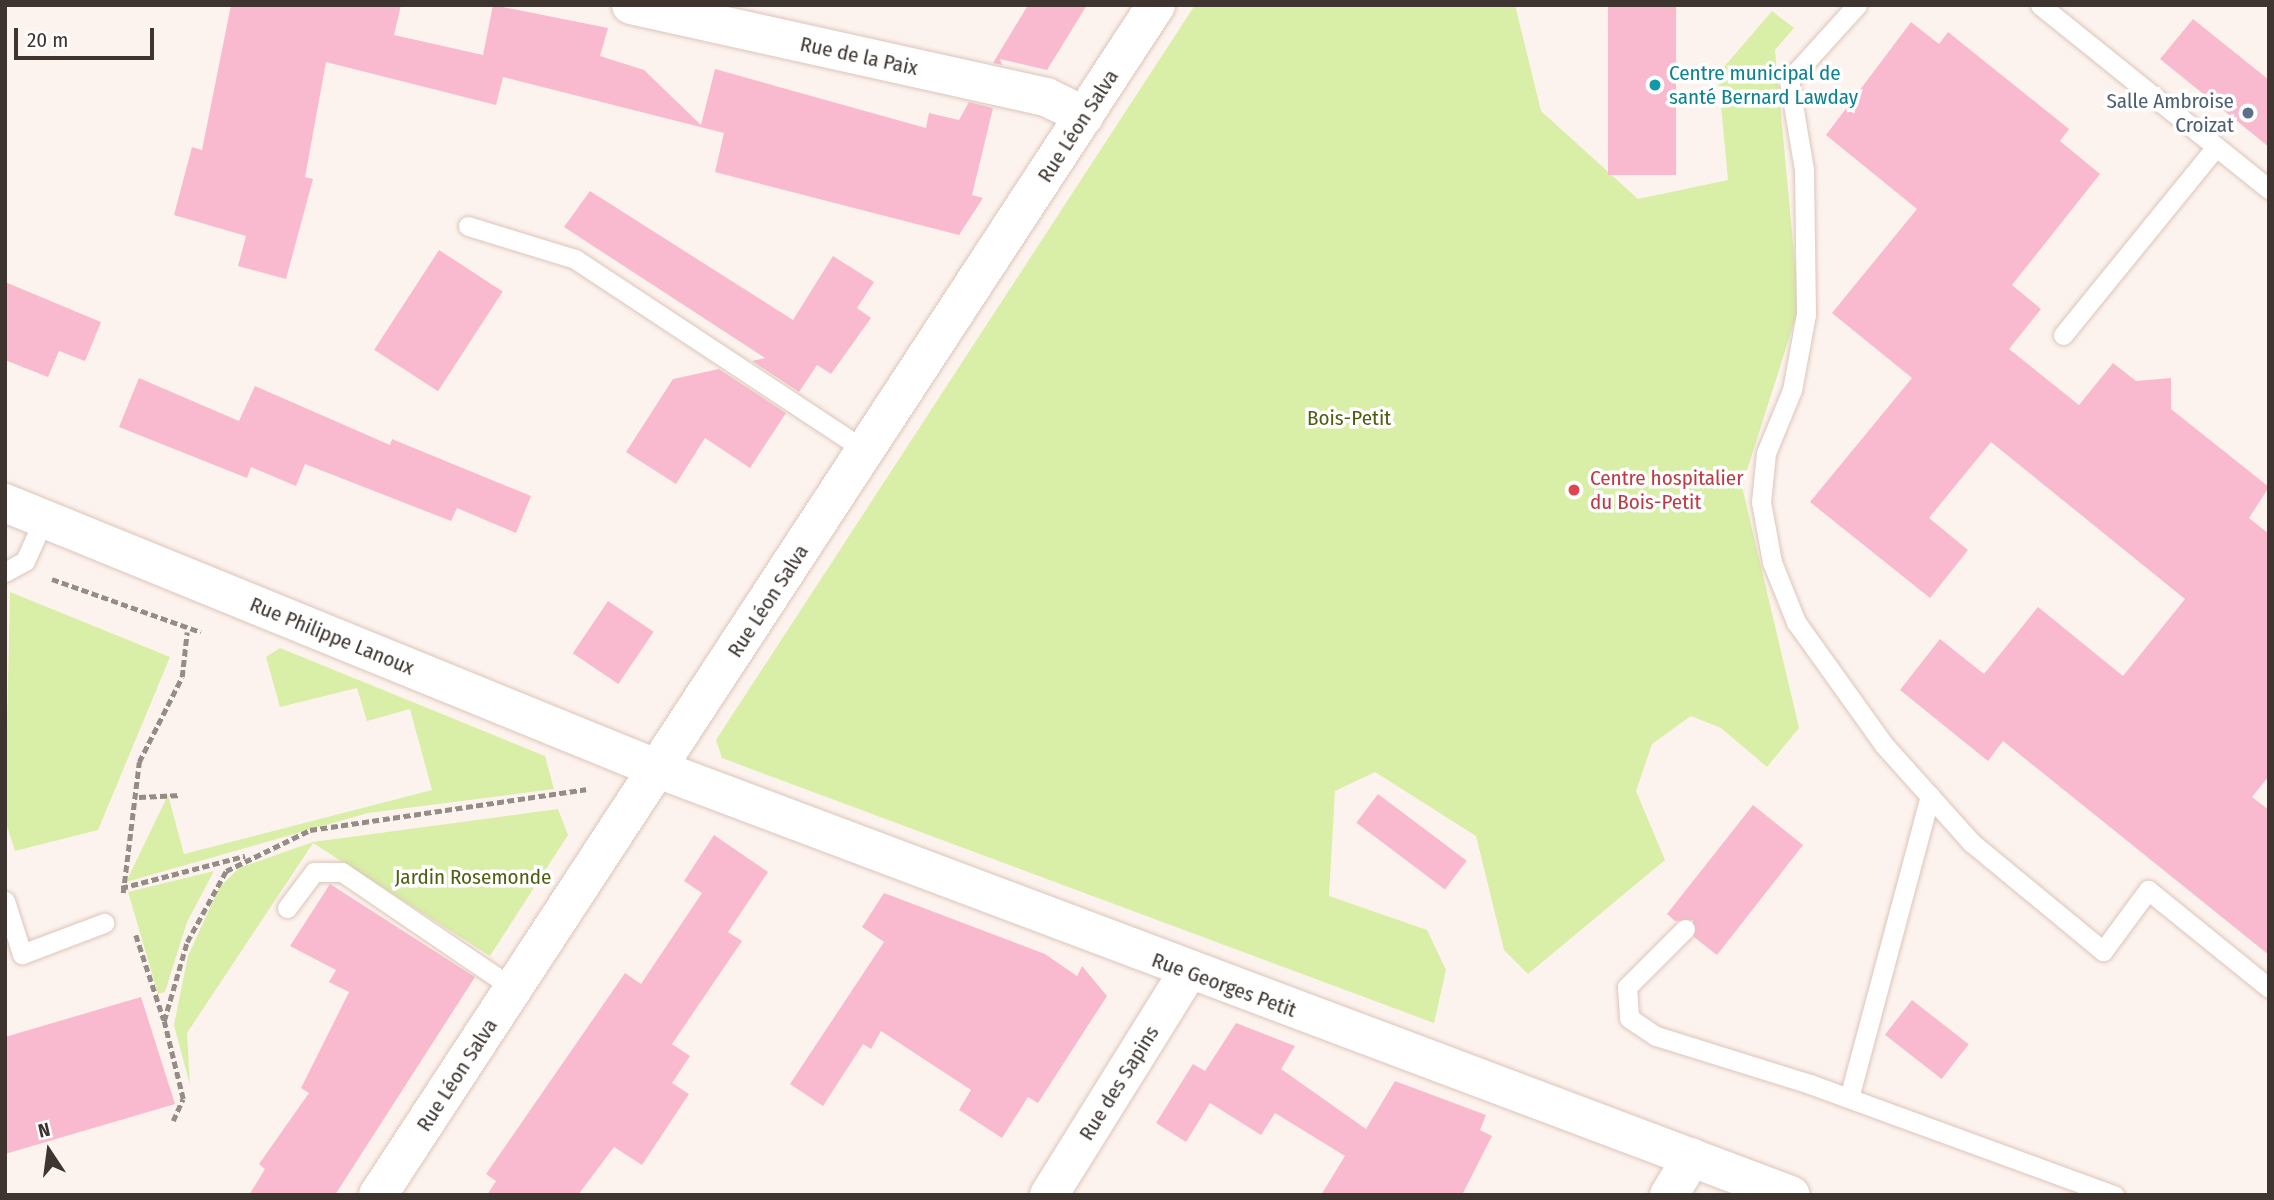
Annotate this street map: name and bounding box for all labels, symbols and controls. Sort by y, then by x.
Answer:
scale bar [18,14,158,58]
text: 20 m [27,27,68,53]
street label: Rue de la Paix [798,31,920,81]
place label: Centre municipal de santé Bernard Lawday [1669,60,1858,110]
street label: Rue Léon Salva [1032,65,1124,187]
marker: Centre municipal de santé Bernard Lawday [1647,77,1663,93]
place label: Salle Ambroise Croizat [2106,88,2234,138]
marker: Salle Ambroise Croizat [2240,105,2256,121]
park label: Bois-Petit [1307,405,1391,431]
place label: Centre hospitalier du Bois-Petit [1590,465,1743,515]
marker: Centre hospitalier du Bois-Petit [1564,480,1584,500]
street label: Rue Léon Salva [722,540,814,662]
street label: Rue Philippe Lanoux [246,592,418,680]
park label: Jardin Rosemonde [395,864,551,890]
street label: Rue Georges Petit [1148,947,1300,1023]
street label: Rue Léon Salva [411,1014,503,1136]
street label: Rue des Sapins [1074,1021,1164,1145]
north arrow [14,1116,84,1186]
text: N [36,1118,52,1143]

